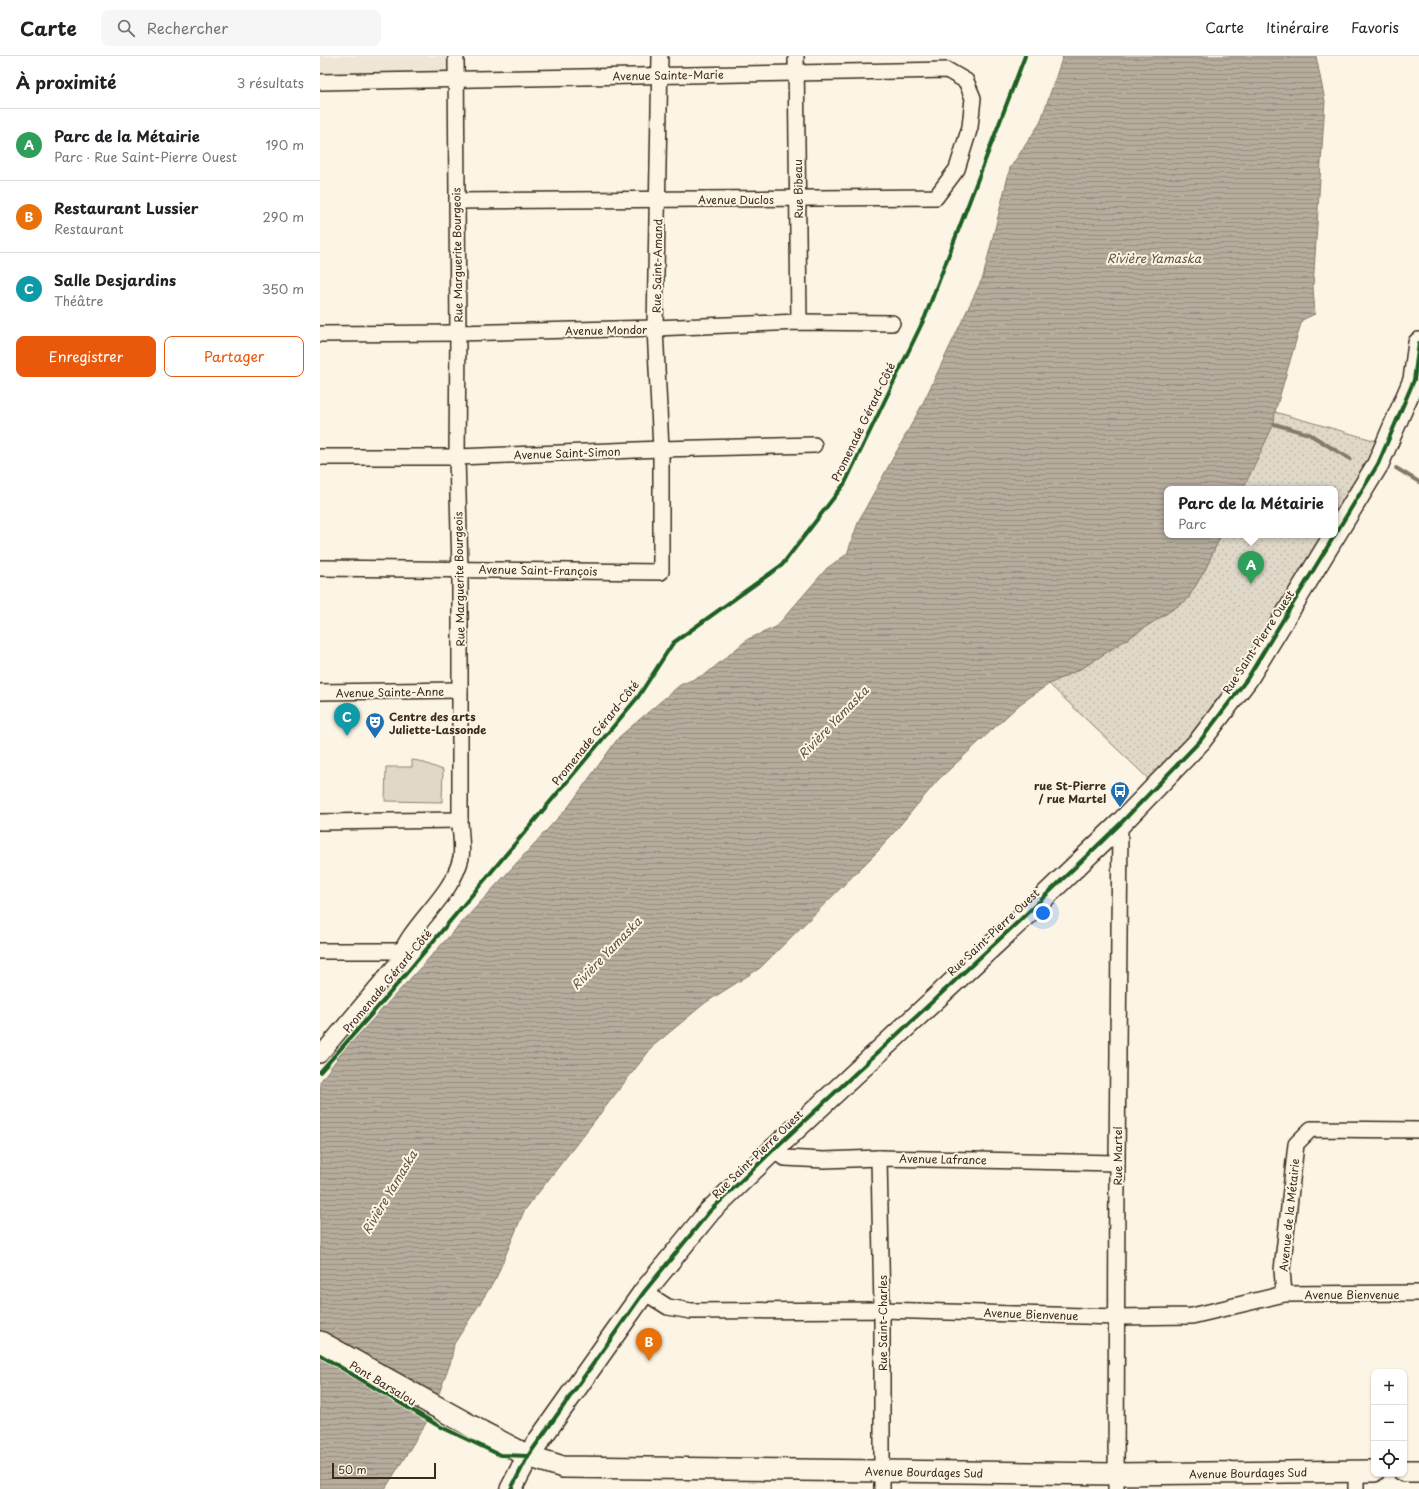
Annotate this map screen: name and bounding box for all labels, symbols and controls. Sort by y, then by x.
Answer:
search box [101,10,381,46]
text: Carte [20,14,77,42]
text: Rechercher [147,16,228,39]
icon: search [115,17,137,39]
text: Carte [1205,17,1244,38]
text: Itinéraire [1266,17,1329,38]
text: Favoris [1351,17,1399,38]
street label: Avenue Sainte-Marie [612,66,724,84]
text: À proximité [16,69,116,95]
text: 3 résultats [237,73,304,92]
text: Parc de la Métairie [54,124,200,147]
text: A [24,135,34,154]
text: 190 m [265,135,304,154]
text: Parc · Rue Saint-Pierre Ouest [54,147,237,166]
street label: Rue Bibeau [789,159,807,219]
street label: Rue Marguerite Bourgeois [447,187,467,323]
street label: Avenue Duclos [698,191,774,208]
text: Restaurant Lussier [54,196,198,219]
text: B [25,207,33,226]
text: 290 m [263,207,304,226]
street label: Rue Saint-Amand [648,218,666,313]
text: Restaurant [54,219,124,238]
water label: Rivière Yamaska [1107,249,1202,267]
text: Salle Desjardins [54,268,176,291]
text: C [24,279,34,298]
text: 350 m [262,279,304,298]
text: Théâtre [54,291,103,310]
street label: Avenue Mondor [565,321,647,339]
button: Enregistrer [16,336,156,377]
button: Partager [164,336,304,377]
street label: Promenade Gérard-Côté [827,359,899,484]
street label: Avenue Saint-Simon [513,443,621,463]
popup [1164,486,1338,538]
text: Parc de la Métairie [1178,491,1324,514]
street label: Rue Marguerite Bourgeois [449,511,469,647]
text: Parc [1178,514,1206,533]
pin: A [1238,551,1264,584]
street label: Avenue Saint-François [478,560,598,580]
street label: Rue Saint-Pierre Ouest [1218,586,1298,697]
street label: Promenade Gérard-Côté [547,677,643,789]
water label: Rivière Yamaska [794,681,873,762]
street label: Avenue Sainte-Anne [336,683,444,701]
pin: C [334,703,360,736]
place label: Centre des arts Juliette-Lassonde [389,708,486,738]
theatre icon: Centre des arts Juliette-Lassonde [364,711,386,739]
place label: rue St-Pierre / rue Martel [1034,777,1106,807]
bus stop icon: rue St-Pierre / rue Martel [1109,780,1131,808]
street label: Rue Saint-Pierre Ouest [943,884,1043,979]
your location [1033,903,1053,923]
water label: Rivière Yamaska [567,912,646,993]
street label: Promenade Gérard-Côté [339,925,436,1037]
street label: Rue Saint-Pierre Ouest [708,1106,807,1202]
street label: Rue Martel [1109,1126,1126,1186]
water label: Rivière Yamaska [357,1146,421,1237]
street label: Avenue Lafrance [899,1150,987,1168]
street label: Avenue de la Métairie [1275,1157,1303,1272]
street label: Rue Saint-Charles [874,1275,891,1371]
street label: Avenue Bienvenue [1305,1286,1399,1303]
street label: Avenue Bienvenue [983,1304,1079,1324]
pin: B [636,1328,662,1361]
street label: Pont Barsalou [346,1356,420,1410]
map controls [1371,1369,1407,1477]
button: + [1371,1369,1407,1405]
button: − [1371,1405,1407,1441]
button: locate [1371,1441,1407,1477]
scale bar [332,1461,436,1480]
text: 50 m [338,1461,367,1478]
street label: Avenue Bourdages Sud [865,1462,983,1482]
street label: Avenue Bourdages Sud [1189,1463,1307,1483]

